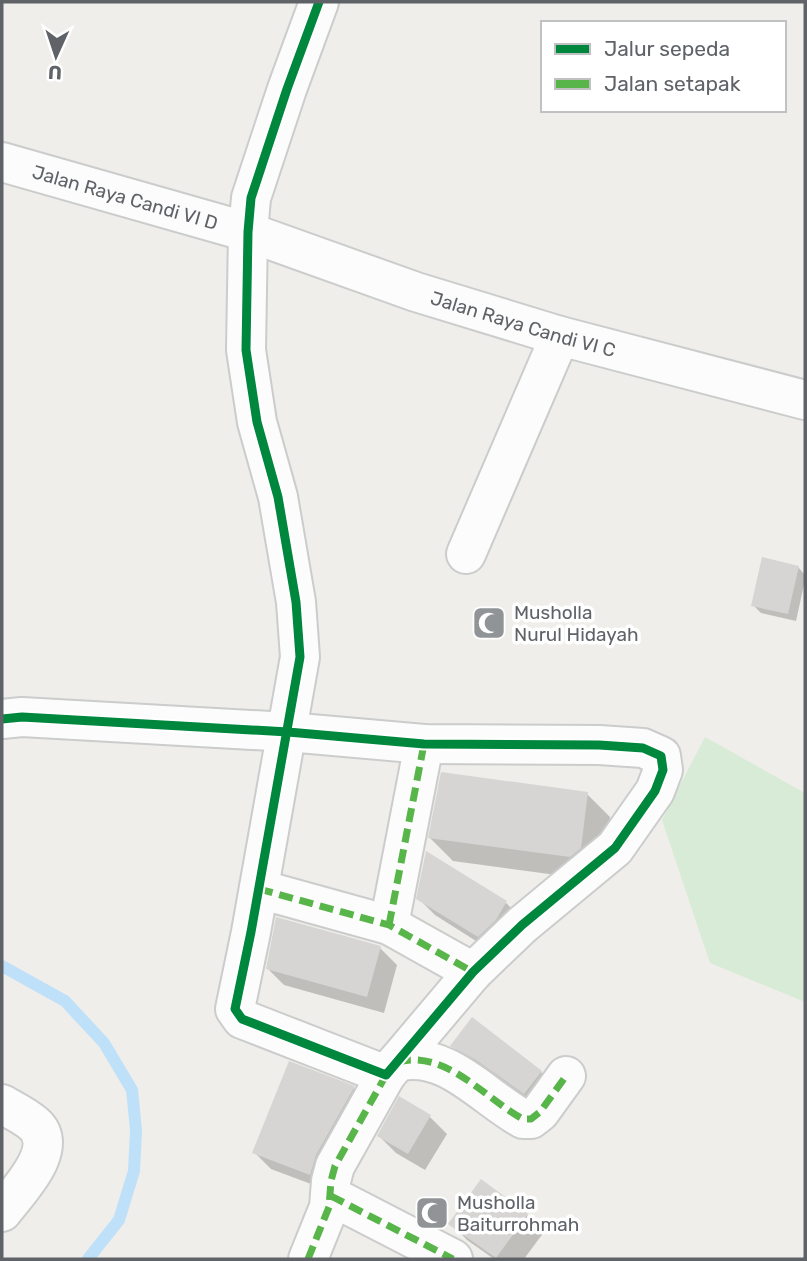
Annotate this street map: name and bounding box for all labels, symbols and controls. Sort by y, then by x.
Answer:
north arrow [21,21,91,91]
legend [541,21,786,112]
text: Jalur sepeda [604,36,730,61]
text: U [48,61,63,84]
text: Jalan setapak [604,71,741,96]
street label: Jalan Raya Candi VI D [30,160,221,234]
street label: Jalan Raya Candi VI C [428,286,618,362]
place label: Musholla Nurul Hidayah [514,601,639,646]
mosque icon: Musholla Nurul Hidayah [470,604,508,642]
place label: Musholla Baiturrohmah [457,1191,579,1236]
mosque icon: Musholla Baiturrohmah [413,1194,451,1232]

